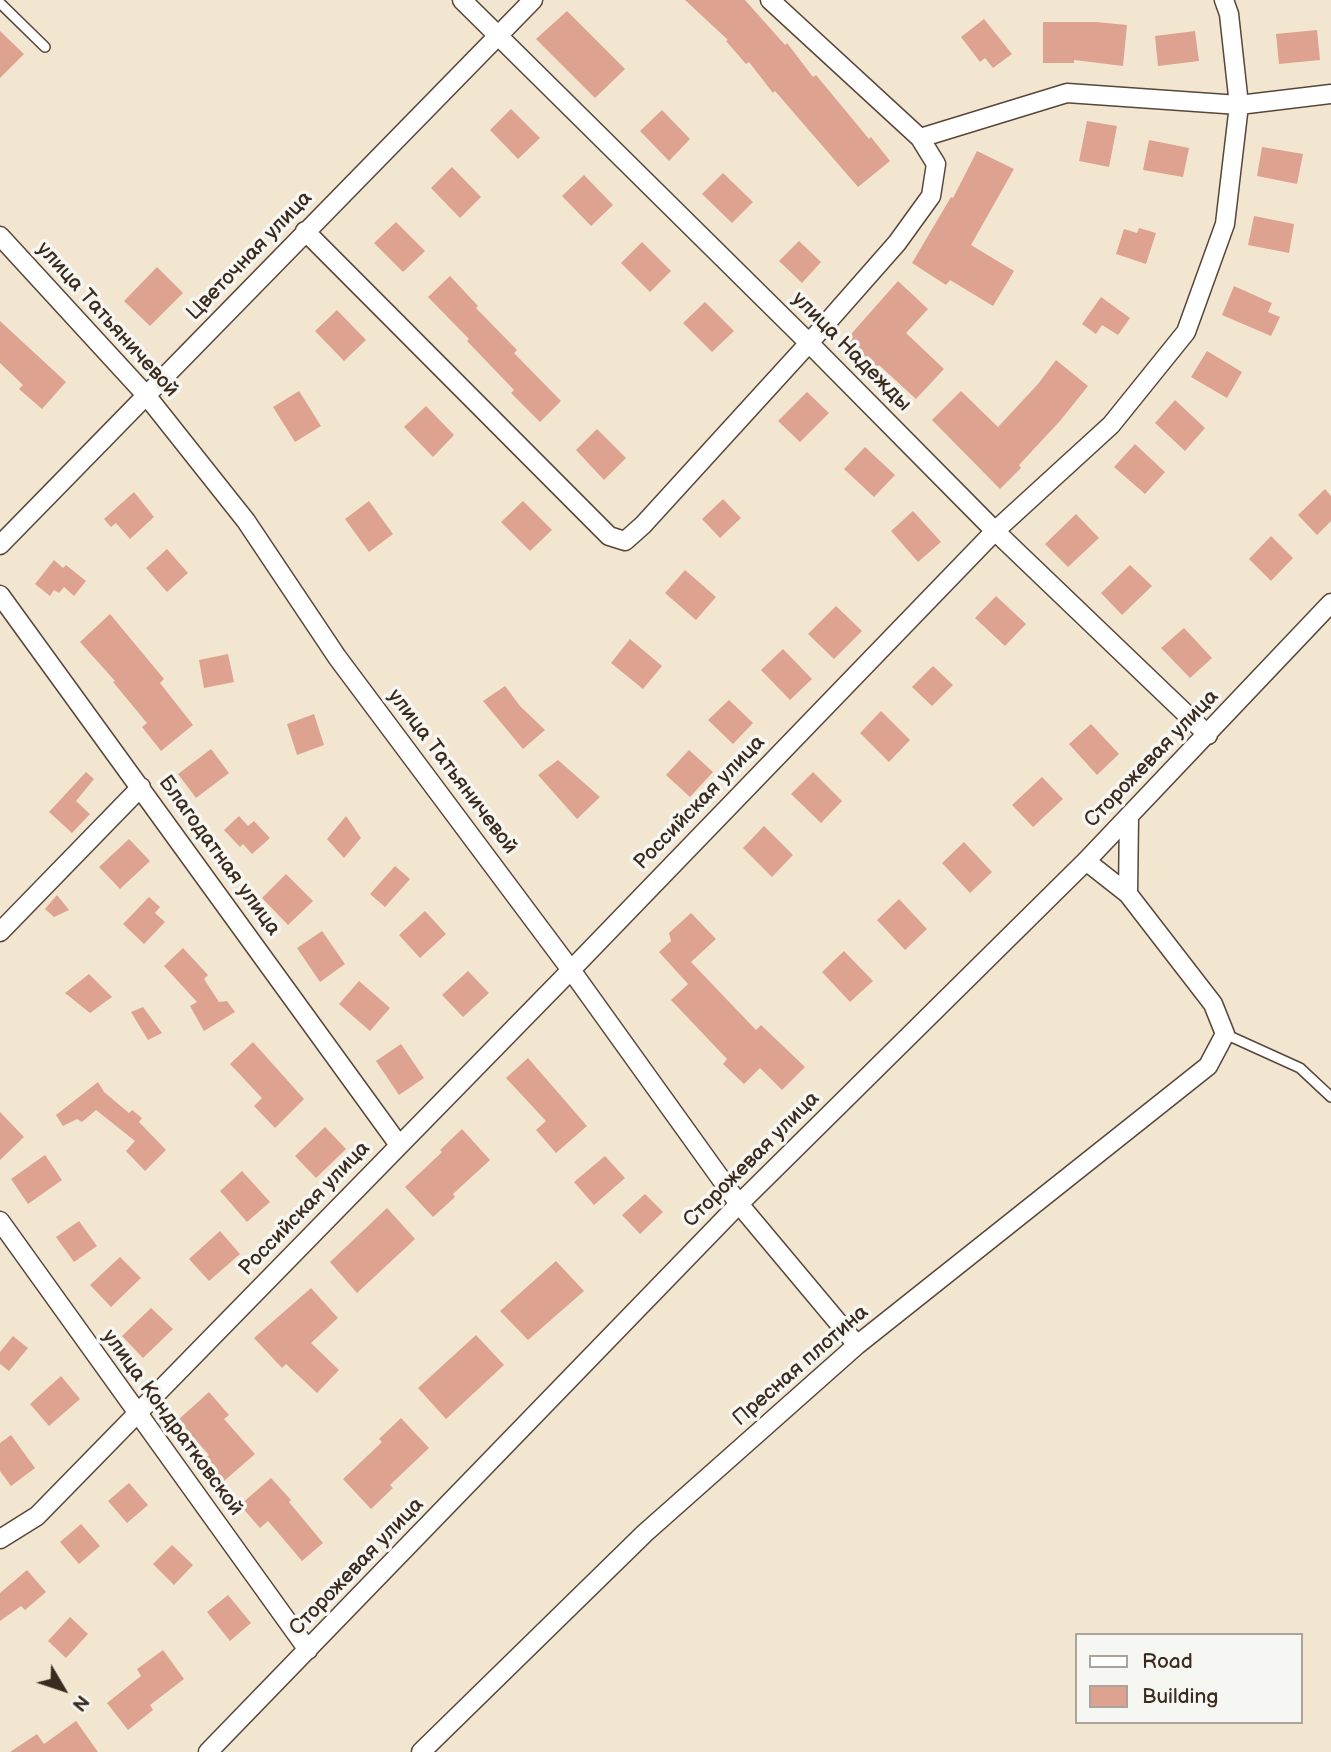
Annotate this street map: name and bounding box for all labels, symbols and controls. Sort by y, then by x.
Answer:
street label: Цветочная улица [182,186,318,326]
street label: улица Татьяничевой [31,237,183,403]
street label: улица Надежды [786,287,916,417]
street label: улица Татьяничевой [382,684,522,860]
street label: Сторожевая улица [1080,685,1224,833]
street label: Российская улица [629,730,771,876]
street label: Благодатная улица [152,771,286,941]
street label: Сторожевая улица [679,1087,825,1233]
street label: Российская улица [234,1136,376,1282]
street label: Пресная плотина [728,1300,874,1432]
street label: улица Кондратковской [96,1325,248,1521]
street label: Сторожевая улица [285,1493,429,1641]
legend [1076,1633,1303,1724]
text: Road [1142,1649,1193,1674]
north arrow [28,1654,98,1724]
text: Building [1142,1684,1218,1709]
text: N [66,1690,93,1715]

